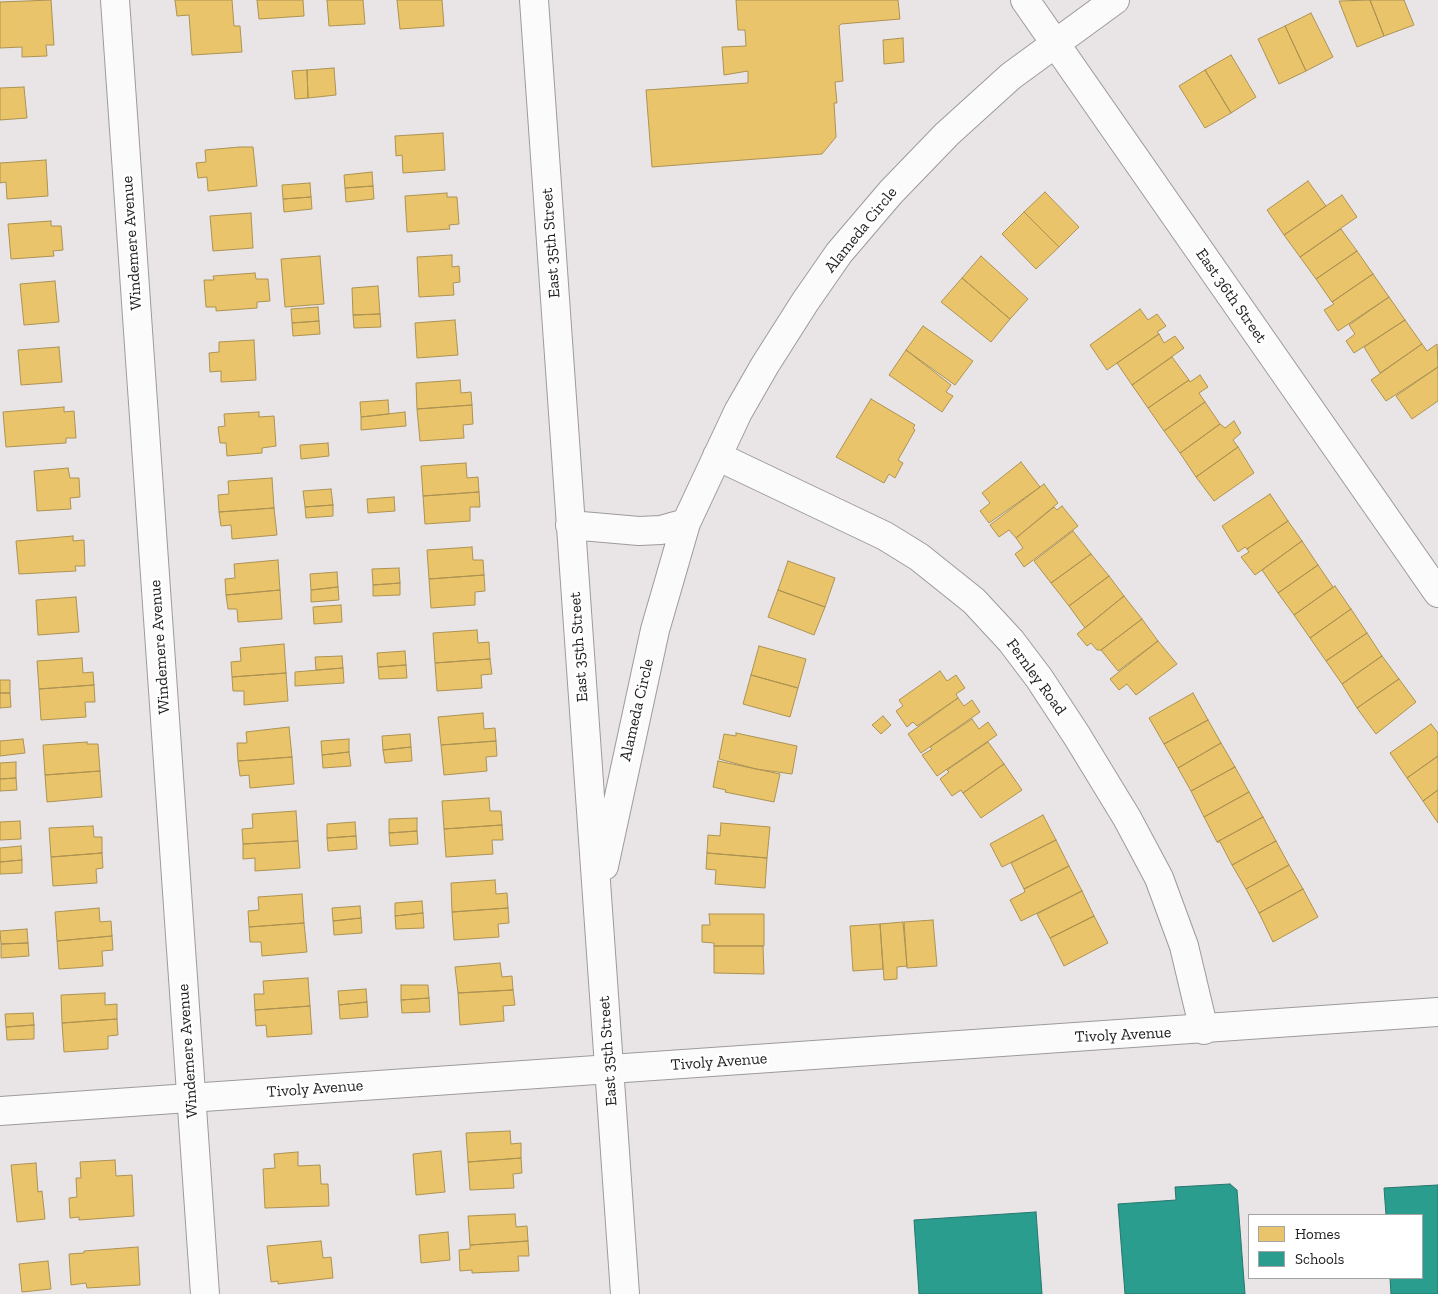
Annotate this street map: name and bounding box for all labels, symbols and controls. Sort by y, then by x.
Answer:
street label: Windemere Avenue [118,175,146,311]
street label: Alameda Circle [821,183,901,277]
street label: East 35th Street [538,187,564,299]
street label: East 36th Street [1191,245,1271,347]
street label: Windemere Avenue [146,579,174,715]
street label: East 35th Street [566,591,592,703]
street label: Fernley Road [1002,635,1070,719]
street label: Alameda Circle [616,657,658,763]
street label: Windemere Avenue [174,983,202,1119]
street label: East 35th Street [595,995,621,1107]
street label: Tivoly Avenue [1074,1023,1172,1047]
street label: Tivoly Avenue [670,1049,768,1075]
street label: Tivoly Avenue [266,1076,364,1102]
legend [1248,1214,1423,1279]
text: Homes [1295,1225,1340,1243]
text: Schools [1295,1250,1344,1268]

